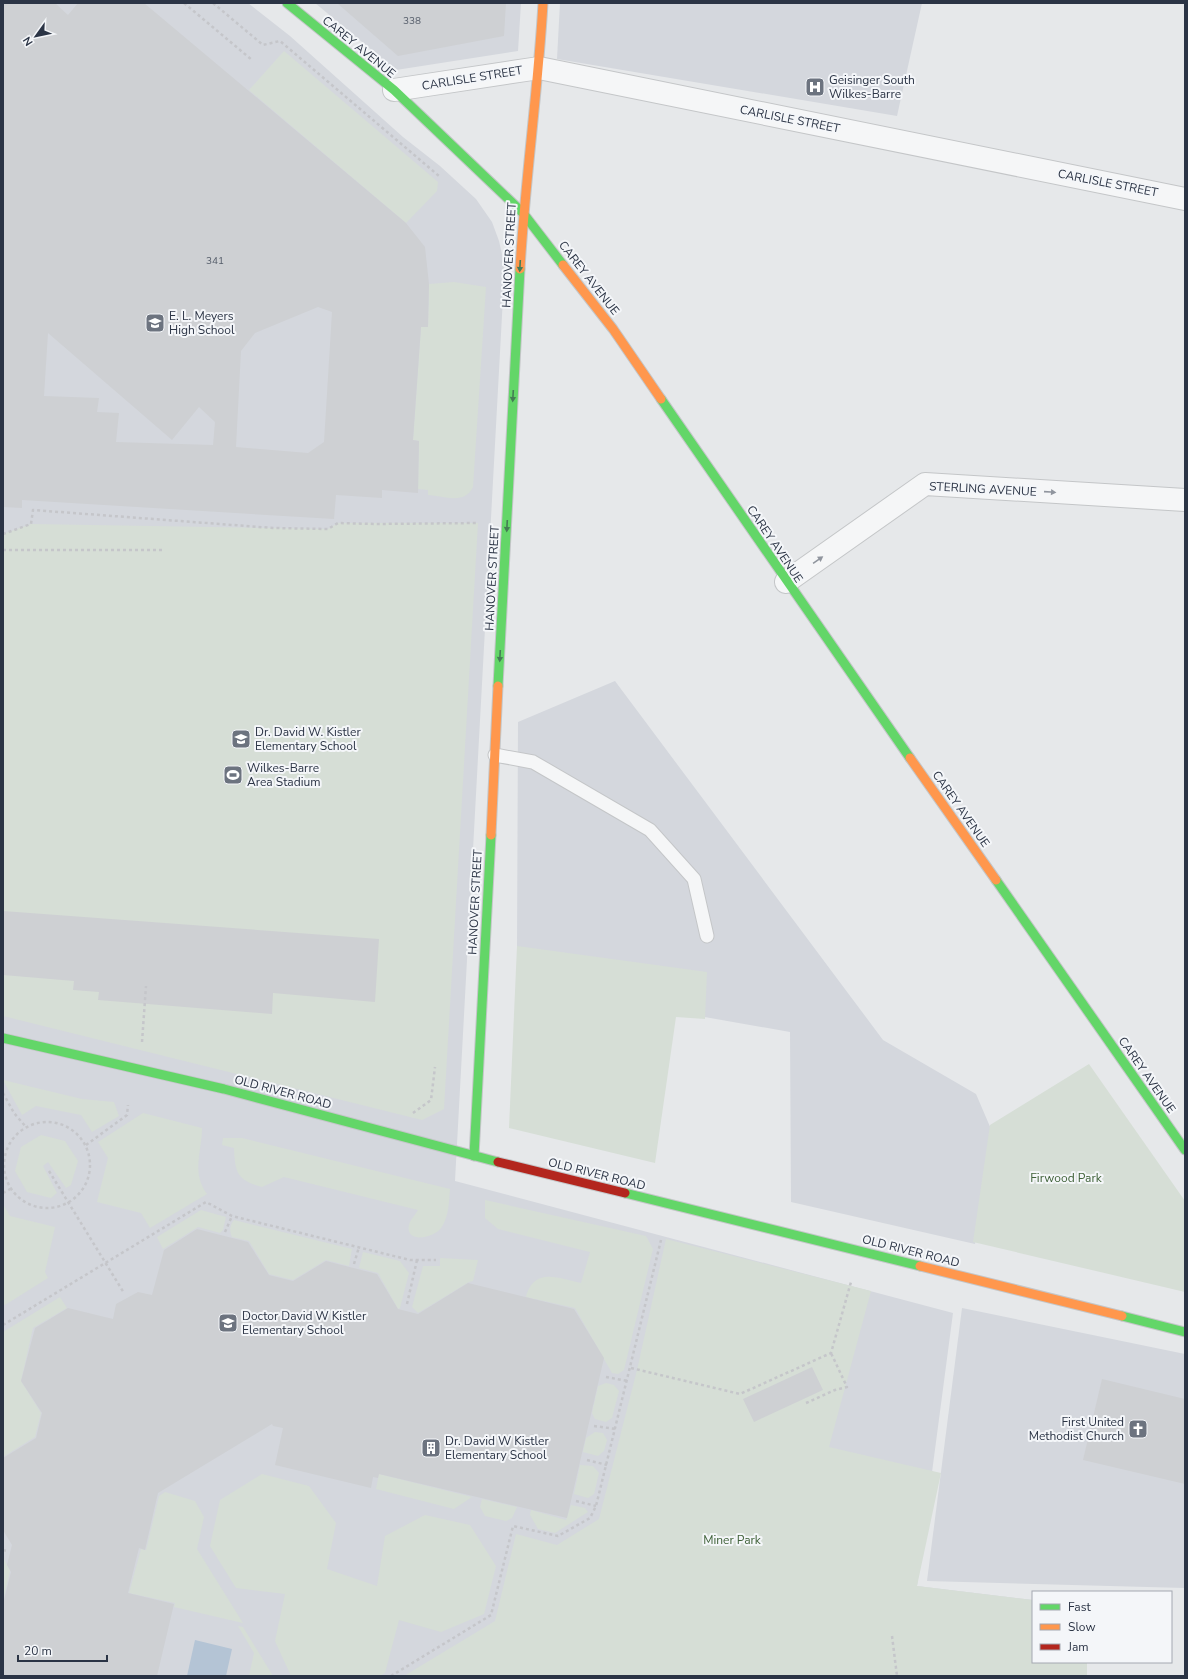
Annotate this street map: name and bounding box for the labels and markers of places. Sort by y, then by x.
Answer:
place label: Geisinger South Wilkes-Barre [829,72,915,102]
hospital icon: Geisinger South Wilkes-Barre [804,76,826,98]
place label: E. L. Meyers High School [169,308,235,338]
school or university icon: E. L. Meyers High School [144,312,166,334]
place label: Dr. David W. Kistler Elementary School [255,724,361,754]
school or university icon: Dr. David W. Kistler Elementary School [230,728,252,750]
place label: Wilkes-Barre Area Stadium [247,760,321,790]
sports icon: Wilkes-Barre Area Stadium [222,764,244,786]
place label: Doctor David W Kistler Elementary School [242,1308,367,1338]
school or university icon: Doctor David W Kistler Elementary School [217,1312,239,1334]
place label: First United Methodist Church [1029,1414,1124,1444]
church icon: First United Methodist Church [1127,1418,1149,1440]
place label: Dr. David W Kistler Elementary School [445,1433,549,1463]
building icon: Dr. David W Kistler Elementary School [420,1437,442,1459]

